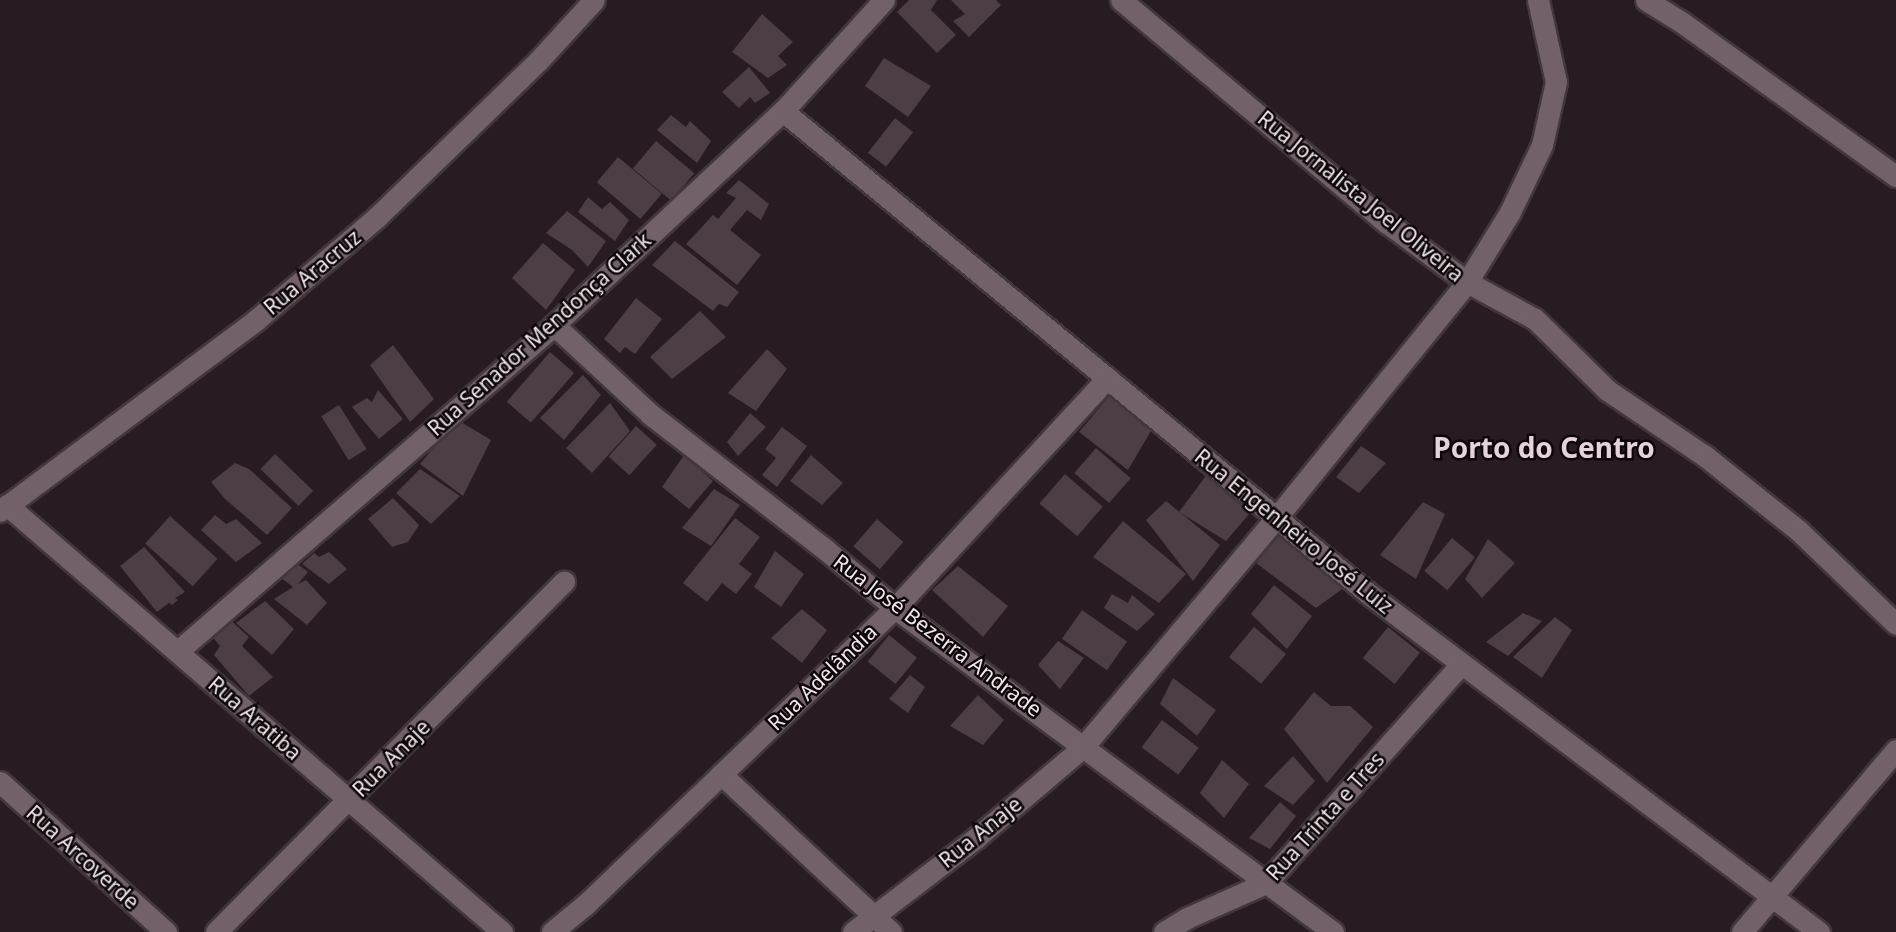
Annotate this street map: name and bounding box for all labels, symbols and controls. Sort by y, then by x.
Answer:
street label: Rua Jornalista Joel Oliveira [1253,105,1469,287]
street label: Rua Aracruz [259,224,365,320]
street label: Rua Senador Mendonça Clark [422,227,656,441]
district label: Porto do Centro [1433,430,1655,464]
street label: Rua Engenheiro José Luiz [1190,443,1398,619]
street label: Rua José Bezerra Andrade [829,548,1047,722]
street label: Rua Adelândia [762,619,882,735]
street label: Rua Aratiba [204,671,306,765]
street label: Rua Anaje [347,714,435,802]
street label: Rua Trinta e Tres [1261,747,1389,885]
street label: Rua Anaje [934,791,1026,873]
street label: Rua Arcoverde [21,800,145,914]

